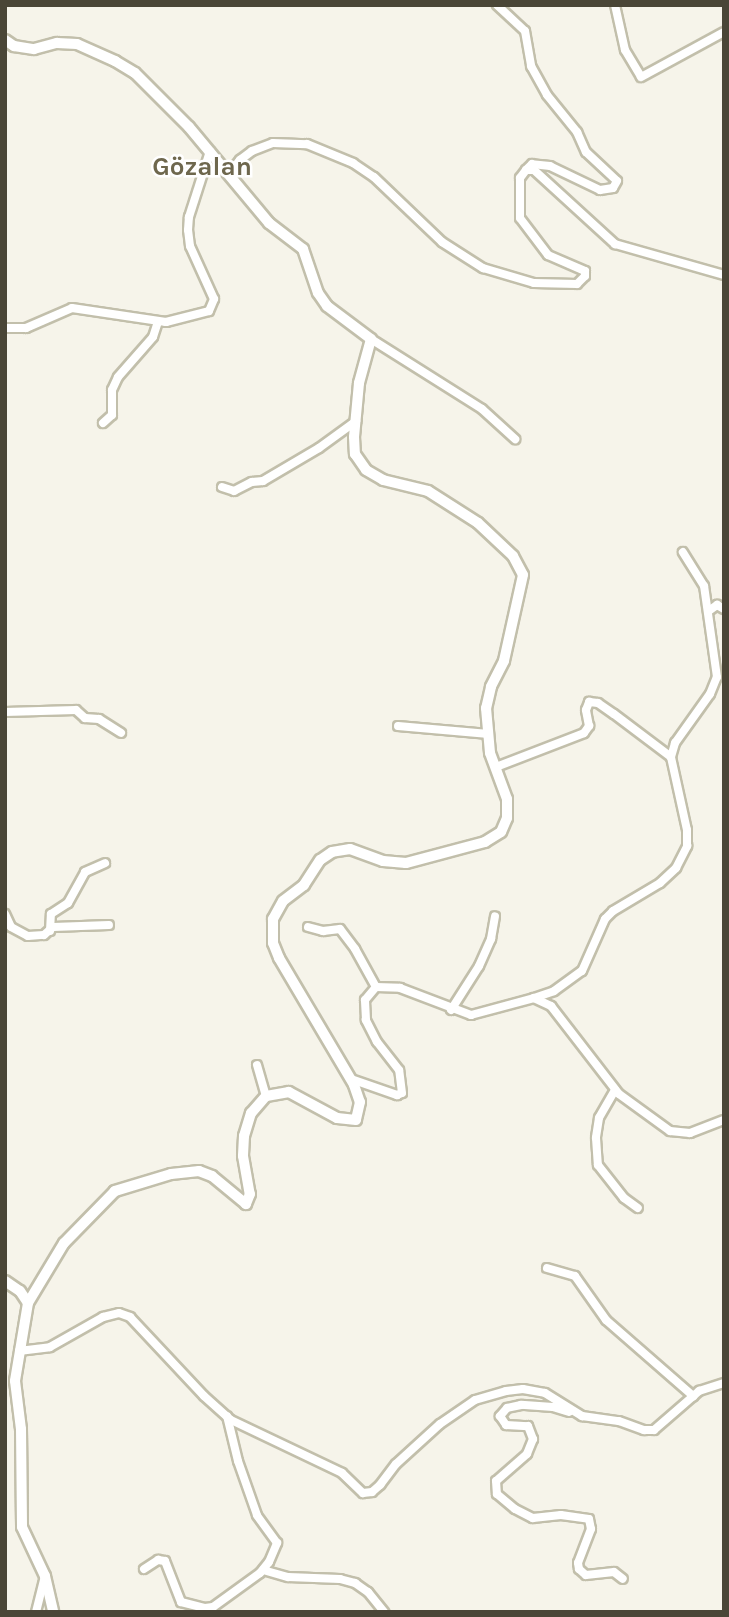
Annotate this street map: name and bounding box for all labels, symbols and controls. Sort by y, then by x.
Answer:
district label: Gözalan [152,151,252,183]

